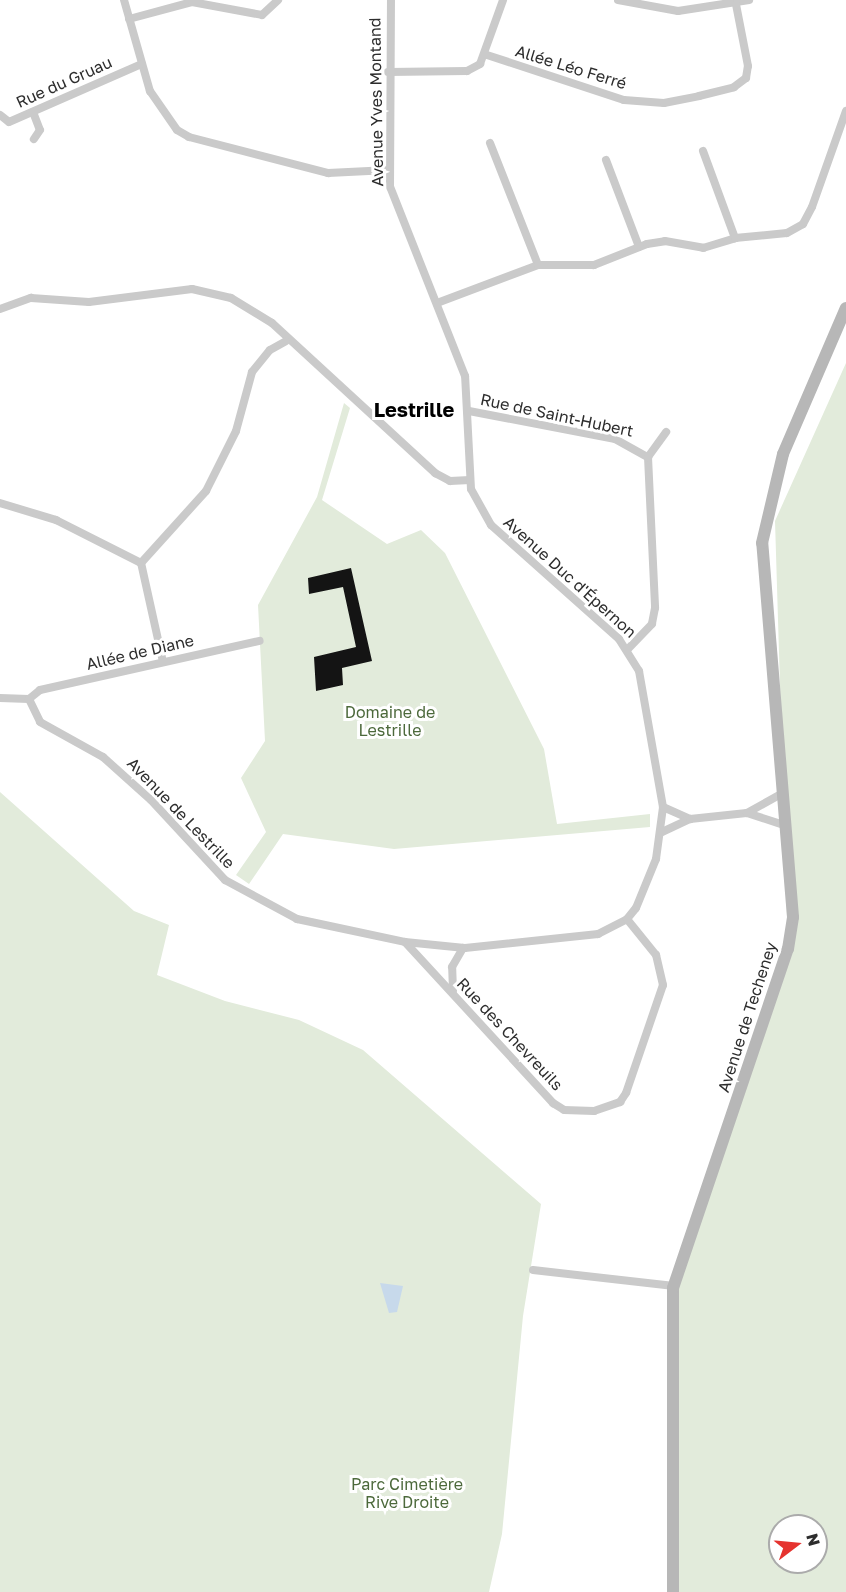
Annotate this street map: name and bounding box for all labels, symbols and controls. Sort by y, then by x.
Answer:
street label: Avenue Yves Montand [365,17,387,187]
street label: Allée Léo Ferré [513,41,629,93]
street label: Rue du Gruau [13,52,115,112]
street label: Rue de Saint-Hubert [479,389,635,441]
district label: Lestrille [374,397,454,421]
street label: Avenue Duc d'Épernon [500,512,640,642]
street label: Allée de Diane [84,630,196,674]
park label: Domaine de Lestrille [345,702,435,740]
street label: Avenue de Lestrille [123,754,239,872]
street label: Avenue de Techeney [714,939,780,1095]
street label: Rue des Chevreuils [453,974,567,1094]
park label: Parc Cimetière Rive Droite [351,1474,463,1512]
north arrow [768,1514,828,1574]
text: N [802,1531,825,1548]

